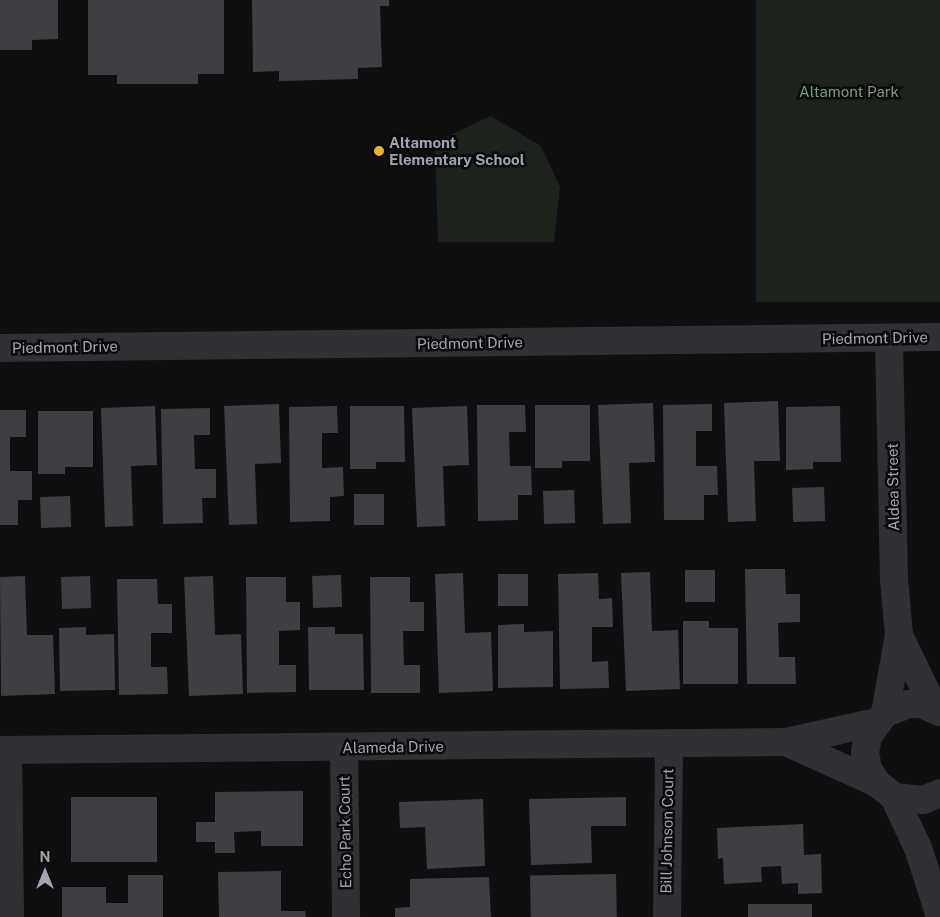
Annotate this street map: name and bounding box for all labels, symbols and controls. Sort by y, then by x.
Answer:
park label: Altamont Park [799,83,899,101]
place label: Altamont Elementary School [389,133,525,168]
marker: Altamont Elementary School [373,145,385,157]
street label: Piedmont Drive [822,328,928,348]
street label: Piedmont Drive [417,333,523,353]
street label: Piedmont Drive [12,337,118,357]
street label: Aldea Street [883,443,903,531]
street label: Alameda Drive [342,737,444,757]
street label: Bill Johnson Court [657,768,677,894]
street label: Echo Park Court [335,775,355,889]
north arrow [20,847,70,897]
text: N [40,849,50,865]

